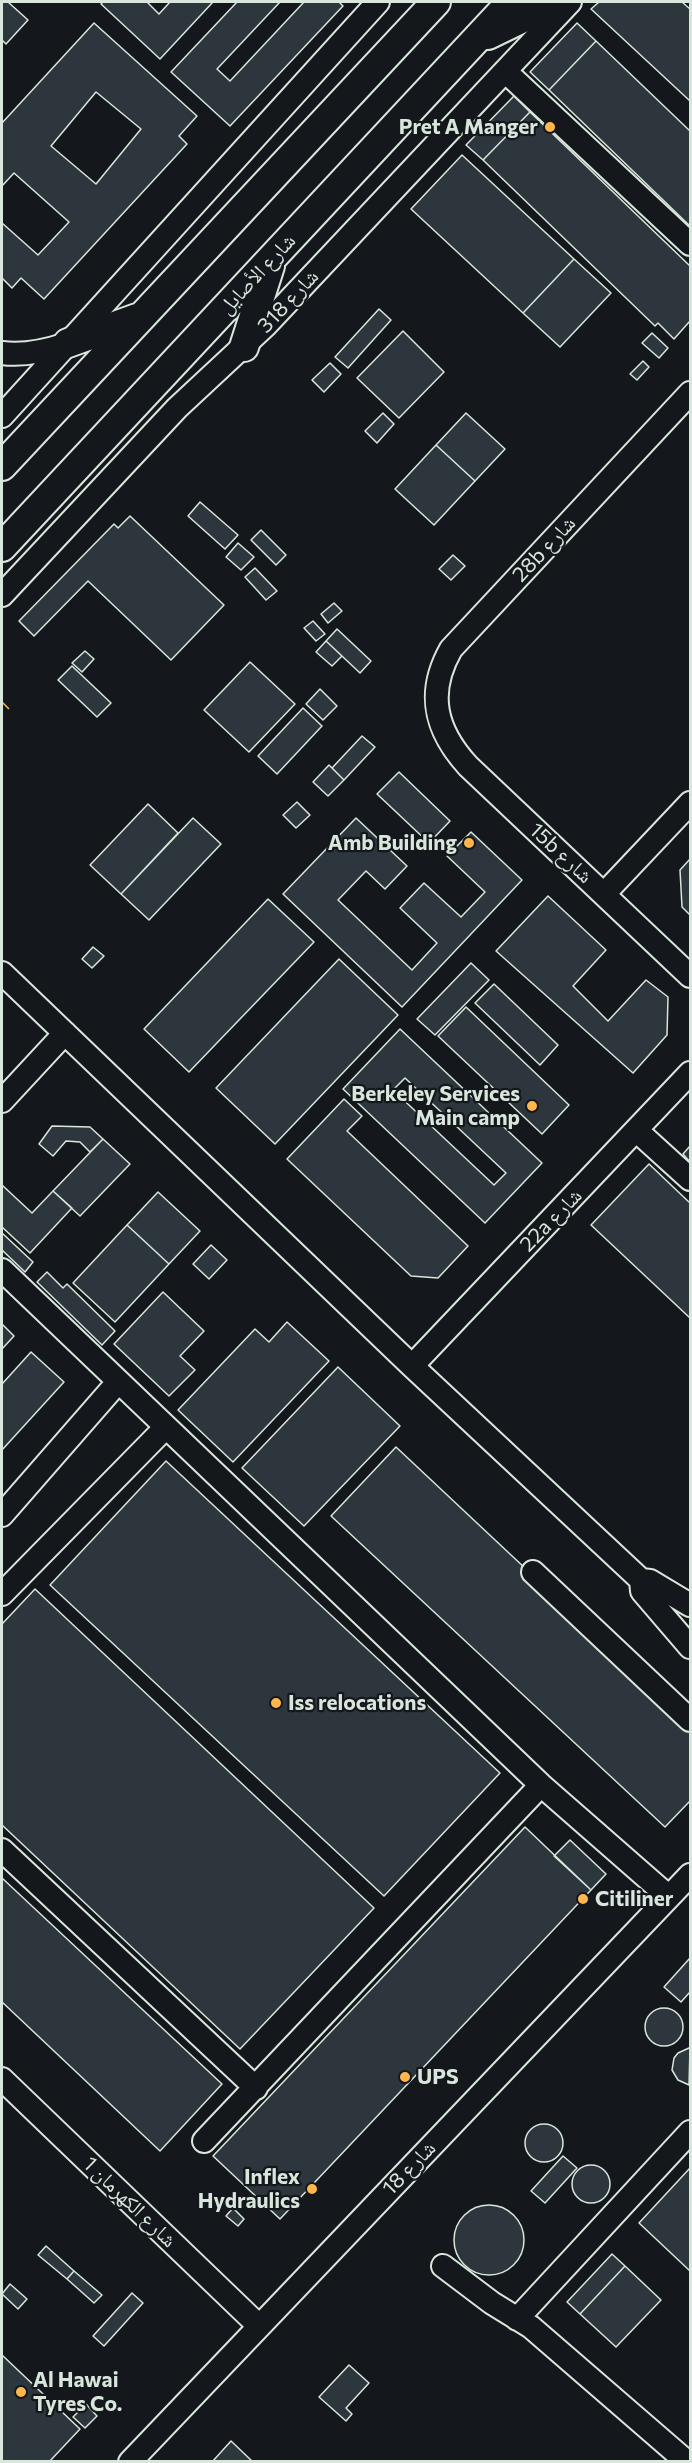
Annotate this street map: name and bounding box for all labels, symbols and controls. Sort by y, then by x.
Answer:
place label: Pret A Manger [399,114,538,140]
marker: Pret A Manger [543,120,557,134]
street label: شارع الأصايل [213,228,301,320]
street label: شارع 318 [252,264,324,338]
street label: 28b شارع [507,511,581,587]
street label: 15b شارع [524,817,598,889]
place label: Amb Building [328,830,457,856]
marker: Amb Building [462,836,476,850]
place label: Berkeley Services Main camp [351,1081,520,1131]
marker: Berkeley Services Main camp [525,1099,539,1113]
street label: 22a شارع [515,1183,587,1257]
place label: Iss relocations [288,1690,426,1716]
marker: Iss relocations [269,1696,283,1710]
place label: Citiliner [595,1886,673,1912]
marker: Citiliner [576,1892,590,1906]
place label: UPS [417,2064,459,2090]
marker: UPS [398,2070,412,2084]
street label: شارع 18 [377,2136,441,2200]
street label: شارع الكهرمان 1 [78,2151,182,2253]
place label: Inflex Hydraulics [198,2164,300,2214]
marker: Inflex Hydraulics [305,2182,319,2196]
place label: Al Hawai Tyres Co. [33,2367,122,2417]
marker: Al Hawai Tyres Co. [14,2385,28,2399]

